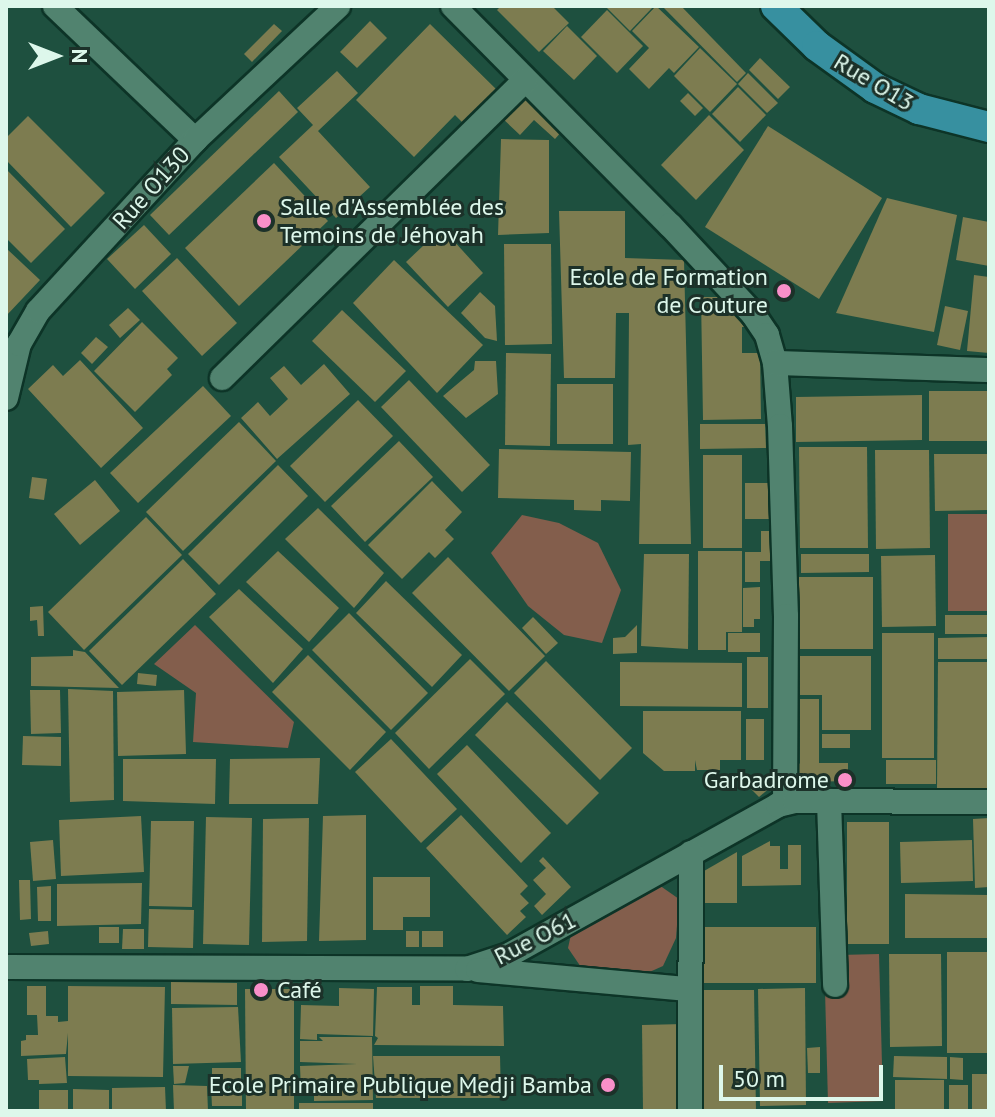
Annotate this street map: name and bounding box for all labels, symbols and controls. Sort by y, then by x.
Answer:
north arrow [16,16,96,96]
street label: Rue O13 [829,47,919,117]
text: N [66,49,94,63]
street label: Rue O130 [106,141,196,235]
place label: Salle d'Assemblée des Temoins de Jéhovah [280,193,504,249]
marker: Salle d'Assemblée des Temoins de Jéhovah [255,212,273,230]
place label: Ecole de Formation de Couture [569,263,768,319]
marker: Ecole de Formation de Couture [775,282,793,300]
place label: Garbadrome [704,766,829,794]
marker: Garbadrome [836,771,854,789]
street label: Rue O61 [489,905,581,971]
place label: Café [277,976,322,1004]
marker: Café [252,981,270,999]
scale bar [723,1049,887,1099]
text: 50 m [733,1063,785,1094]
place label: Ecole Primaire Publique Medji Bamba [209,1071,592,1099]
marker: Ecole Primaire Publique Medji Bamba [599,1076,617,1094]

